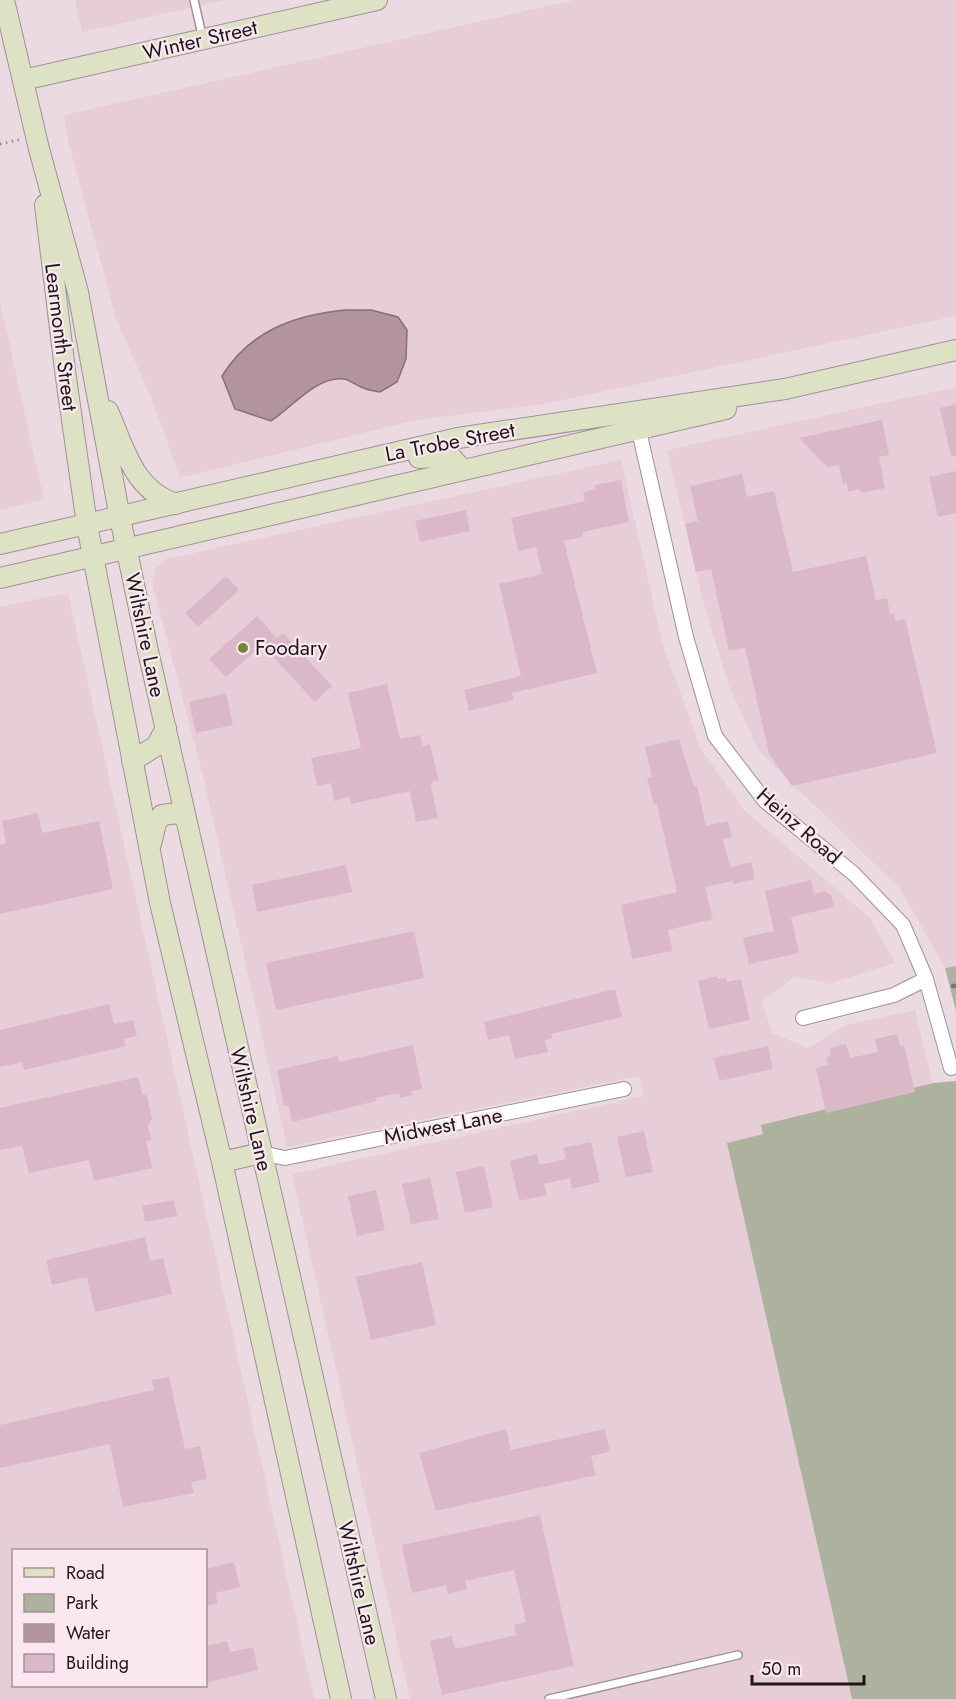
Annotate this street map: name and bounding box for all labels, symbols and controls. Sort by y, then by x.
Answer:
street label: Winter Street [140,12,260,68]
street label: Learmonth Street [37,261,85,413]
street label: La Trobe Street [383,415,517,469]
street label: Wiltshire Lane [117,570,173,700]
place label: Foodary [255,633,328,663]
marker: Foodary [236,641,250,655]
street label: Heinz Road [750,781,848,871]
street label: Wiltshire Lane [222,1044,280,1174]
street label: Midwest Lane [381,1100,505,1152]
street label: Wiltshire Lane [330,1518,388,1648]
legend [12,1549,207,1687]
text: Road [66,1560,105,1586]
text: Park [66,1590,98,1616]
text: Water [66,1620,111,1646]
scale bar [752,1648,864,1686]
text: Building [66,1650,129,1676]
text: 50 m [761,1656,801,1682]

